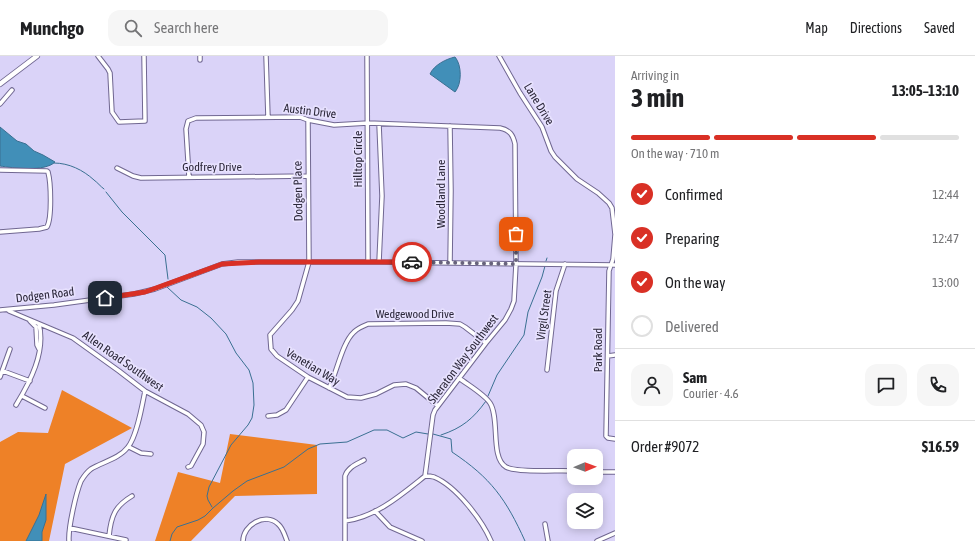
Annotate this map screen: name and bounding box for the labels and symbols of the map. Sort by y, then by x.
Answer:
street label: Lane Drive [521,80,557,128]
street label: Austin Drive [283,101,337,121]
street label: Hilltop Circle [351,130,365,188]
street label: Godfrey Drive [182,160,242,174]
street label: Woodland Lane [434,160,448,228]
street label: Dodgen Place [290,161,306,221]
pin [499,217,533,251]
courier [392,242,432,282]
pin [88,281,122,315]
street label: Dodgen Road [15,284,75,306]
street label: Virgil Street [534,288,555,341]
street label: Wedgewood Drive [376,307,454,321]
street label: Sheraton Way Southwest [425,311,501,406]
street label: Allen Road Southwest [80,328,167,394]
street label: Park Road [591,328,605,372]
street label: Venetian Way [284,345,343,389]
north arrow [567,449,603,485]

